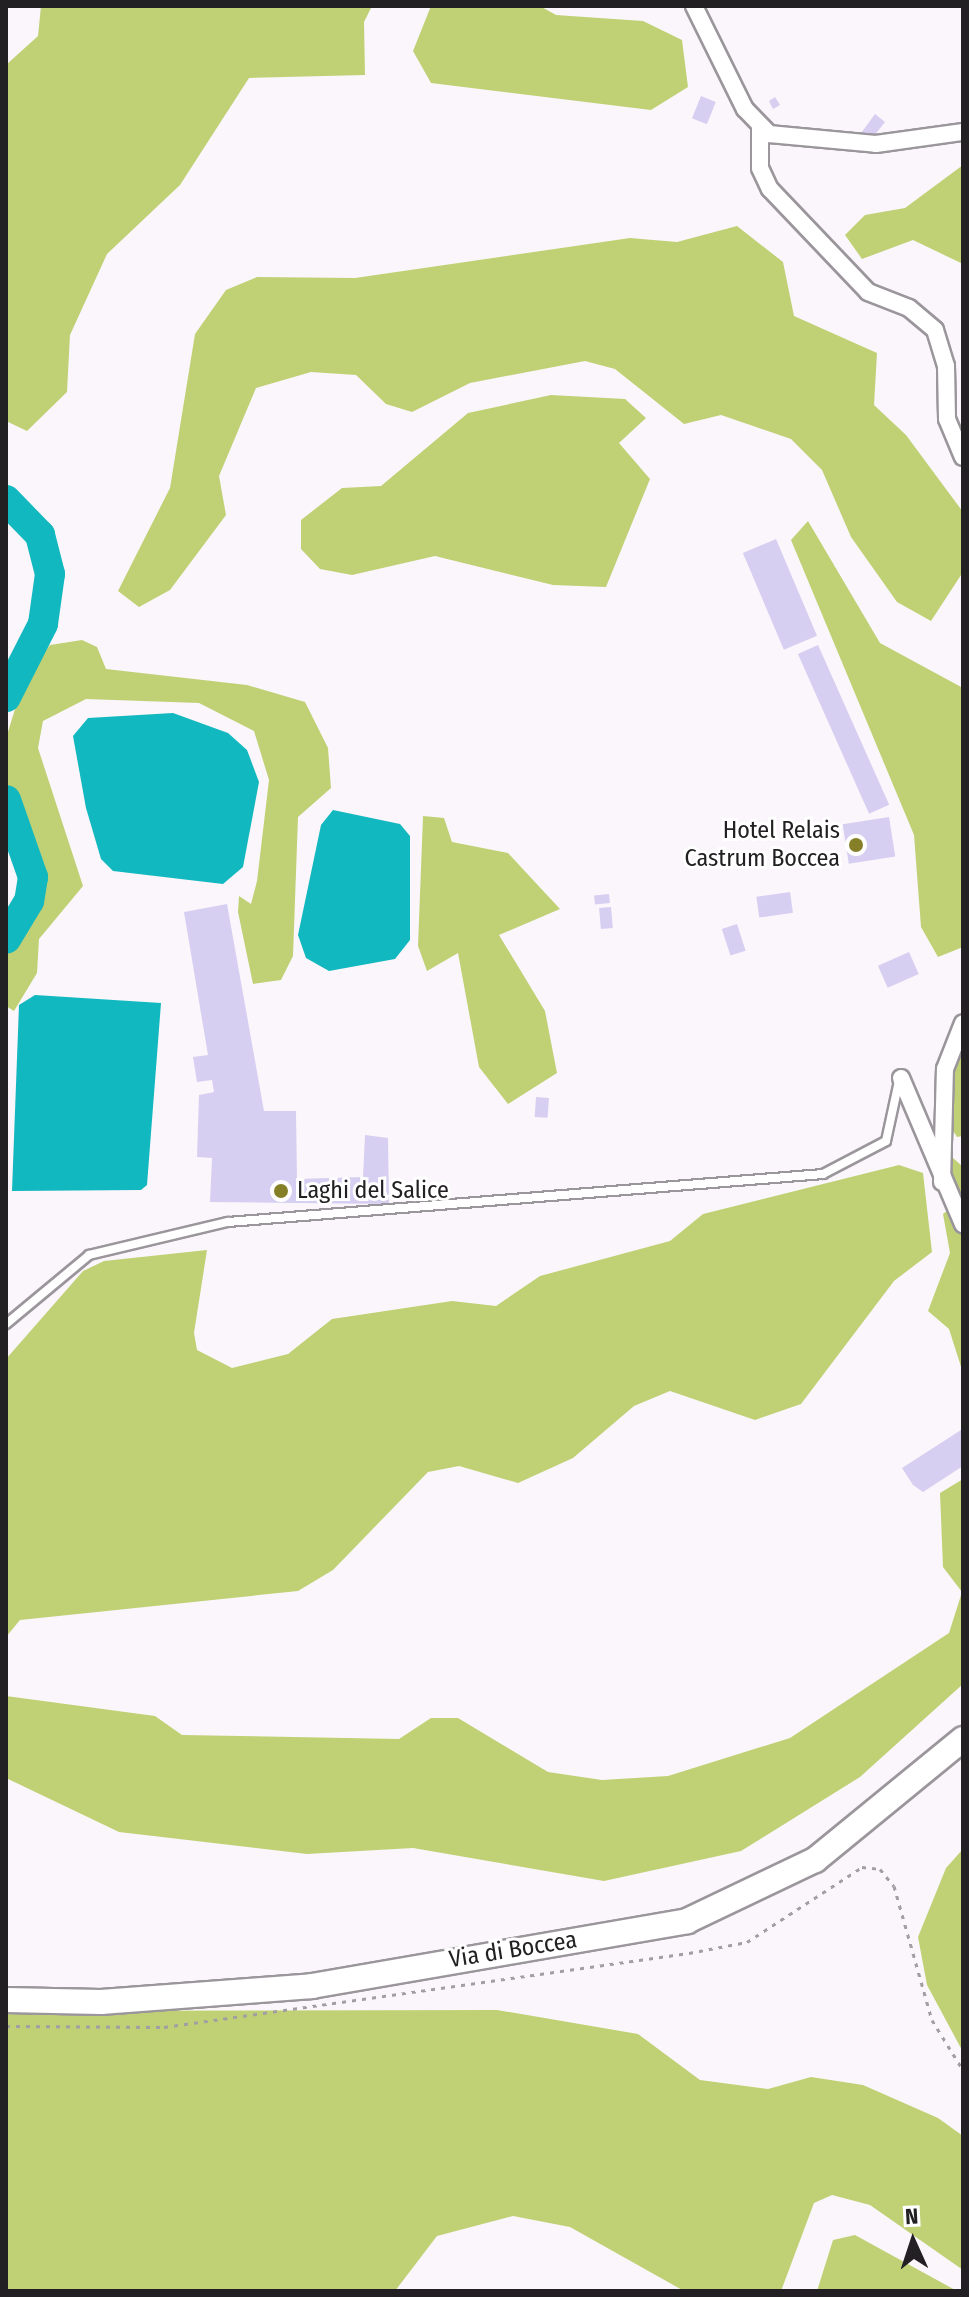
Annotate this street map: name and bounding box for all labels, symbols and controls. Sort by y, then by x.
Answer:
place label: Hotel Relais Castrum Boccea [685,817,840,873]
marker: Hotel Relais Castrum Boccea [847,836,865,854]
place label: Laghi del Salice [297,1177,449,1205]
marker: Laghi del Salice [272,1182,290,1200]
street label: Via di Boccea [447,1926,579,1974]
north arrow [873,2201,953,2281]
text: N [904,2203,919,2230]

